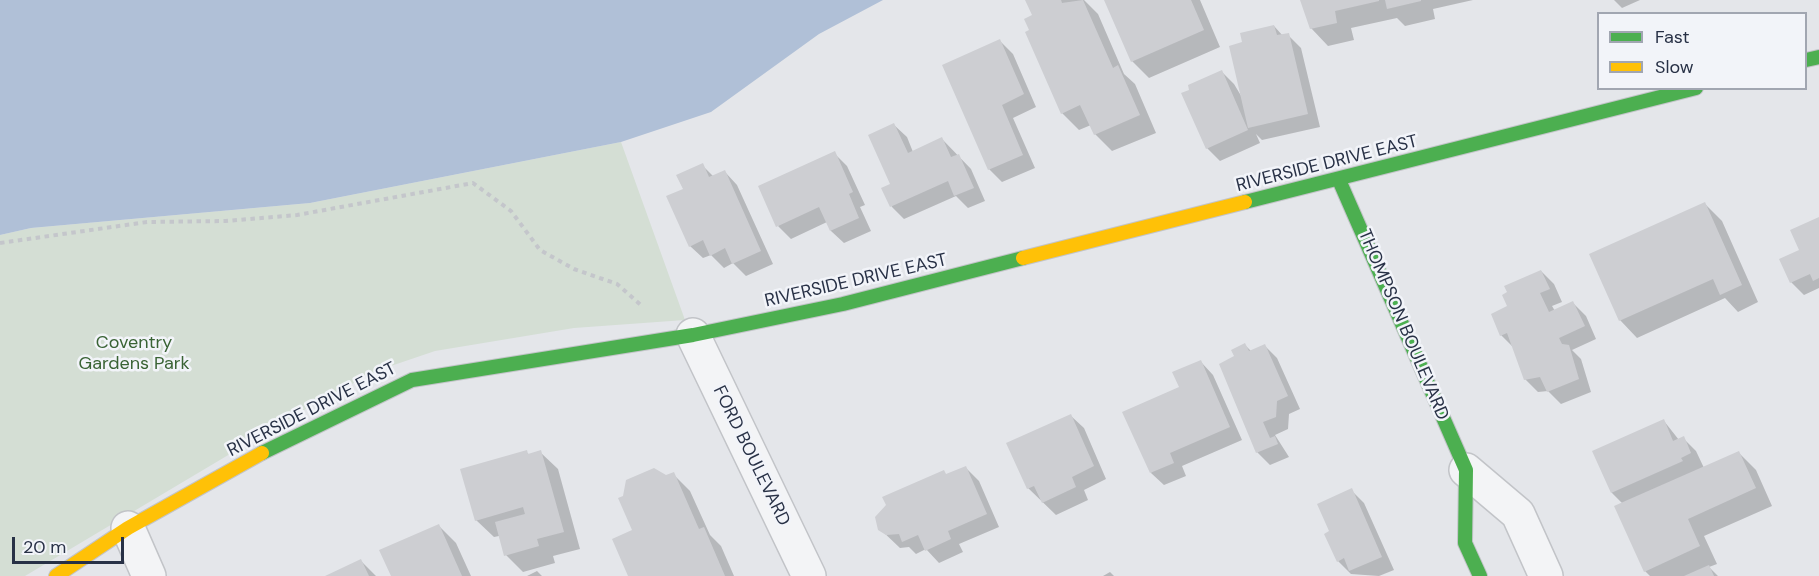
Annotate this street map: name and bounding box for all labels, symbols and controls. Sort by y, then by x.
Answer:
legend [1597,12,1807,90]
text: Fast [1655,25,1690,49]
text: Slow [1655,55,1694,79]
street label: RIVERSIDE DRIVE EAST [1234,131,1420,197]
street label: THOMPSON BOULEVARD [1353,226,1453,424]
street label: RIVERSIDE DRIVE EAST [763,250,949,312]
park label: Coventry Gardens Park [79,332,189,374]
street label: RIVERSIDE DRIVE EAST [224,358,400,462]
street label: FORD BOULEVARD [708,383,794,529]
scale bar [15,525,128,563]
text: 20 m [23,535,66,559]

